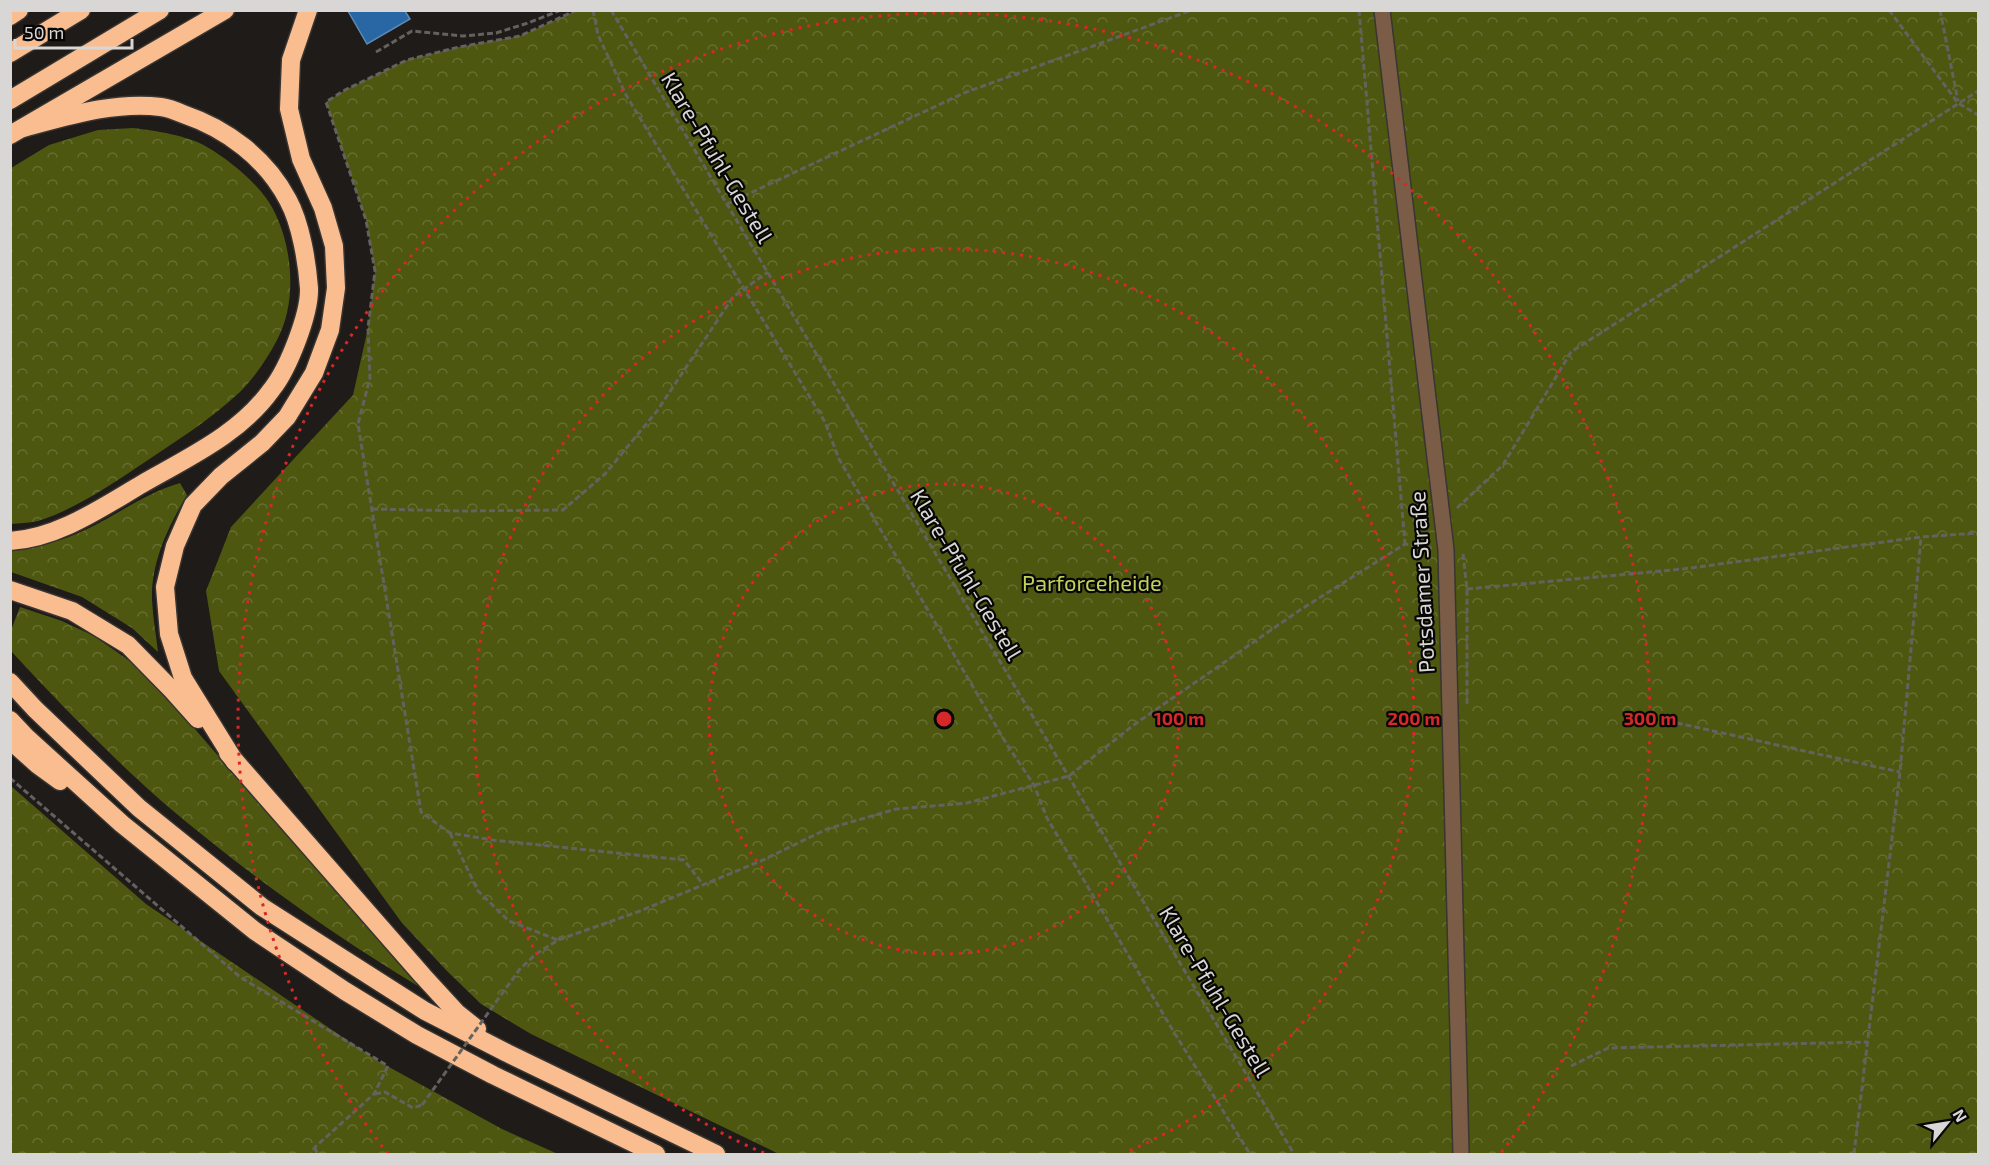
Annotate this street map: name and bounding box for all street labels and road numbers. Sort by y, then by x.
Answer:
street label: Klare-Pfuhl-Gestell [657,67,779,247]
street label: Klare-Pfuhl-Gestell [906,484,1028,664]
street label: Potsdamer Straße [1403,490,1439,674]
street label: Klare-Pfuhl-Gestell [1155,901,1277,1081]

